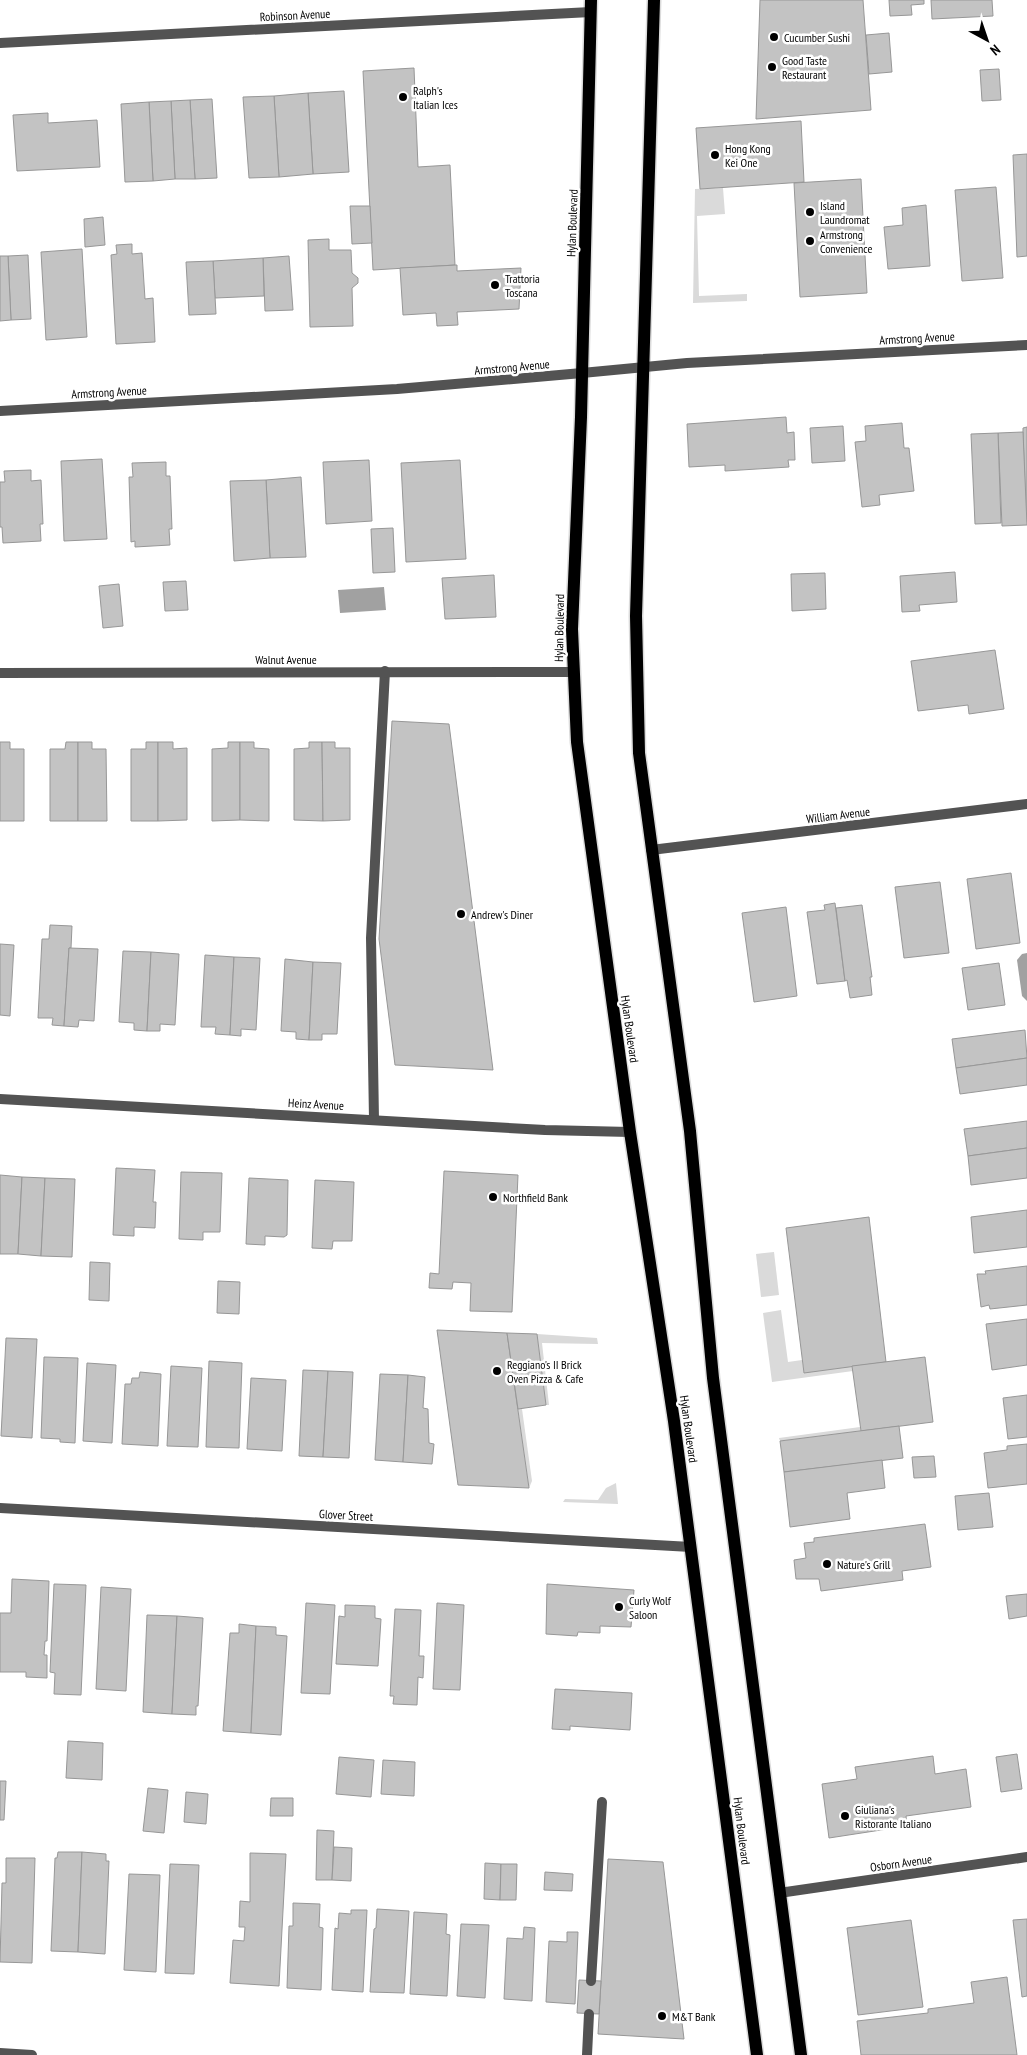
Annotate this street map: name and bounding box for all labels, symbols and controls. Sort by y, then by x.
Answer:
street label: Robinson Avenue [259,6,331,24]
north arrow [962,15,1012,65]
place label: Cucumber Sushi [784,30,850,45]
marker: Cucumber Sushi [768,31,780,43]
text: N [987,41,1004,59]
place label: Good Taste Restaurant [782,53,827,82]
marker: Good Taste Restaurant [766,61,778,73]
place label: Ralph's Italian Ices [413,83,458,112]
marker: Ralph's Italian Ices [397,91,409,103]
place label: Hong Kong Kei One [725,141,771,170]
marker: Hong Kong Kei One [709,149,721,161]
street label: Hylan Boulevard [563,189,581,257]
place label: Island Laundromat [820,198,870,227]
marker: Island Laundromat [804,206,816,218]
place label: Armstrong Convenience [820,227,872,256]
marker: Armstrong Convenience [804,235,816,247]
place label: Trattoria Toscana [505,271,540,300]
marker: Trattoria Toscana [489,279,501,291]
street label: Armstrong Avenue [879,329,955,347]
street label: Armstrong Avenue [474,356,550,378]
street label: Armstrong Avenue [71,383,147,401]
street label: Hylan Boulevard [551,594,567,662]
street label: Walnut Avenue [255,652,317,667]
street label: William Avenue [805,804,871,826]
place label: Andrew's Diner [471,907,534,922]
marker: Andrew's Diner [455,908,467,920]
street label: Hylan Boulevard [618,994,642,1064]
street label: Heinz Avenue [288,1095,344,1113]
place label: Northfield Bank [503,1190,568,1205]
marker: Northfield Bank [487,1191,499,1203]
place label: Reggiano's II Brick Oven Pizza & Cafe [507,1357,583,1386]
marker: Reggiano's II Brick Oven Pizza & Cafe [491,1365,503,1377]
street label: Hylan Boulevard [677,1394,701,1464]
street label: Glover Street [319,1506,374,1524]
place label: Nature's Grill [837,1557,891,1572]
marker: Nature's Grill [821,1558,833,1570]
place label: Curly Wolf Saloon [629,1593,672,1622]
marker: Curly Wolf Saloon [613,1601,625,1613]
street label: Hylan Boulevard [730,1796,754,1866]
place label: Giuliana's Ristorante Italiano [855,1802,931,1831]
marker: Giuliana's Ristorante Italiano [839,1810,851,1822]
street label: Osborn Avenue [869,1851,933,1875]
place label: M&T Bank [672,2009,716,2024]
marker: M&T Bank [656,2010,668,2022]

